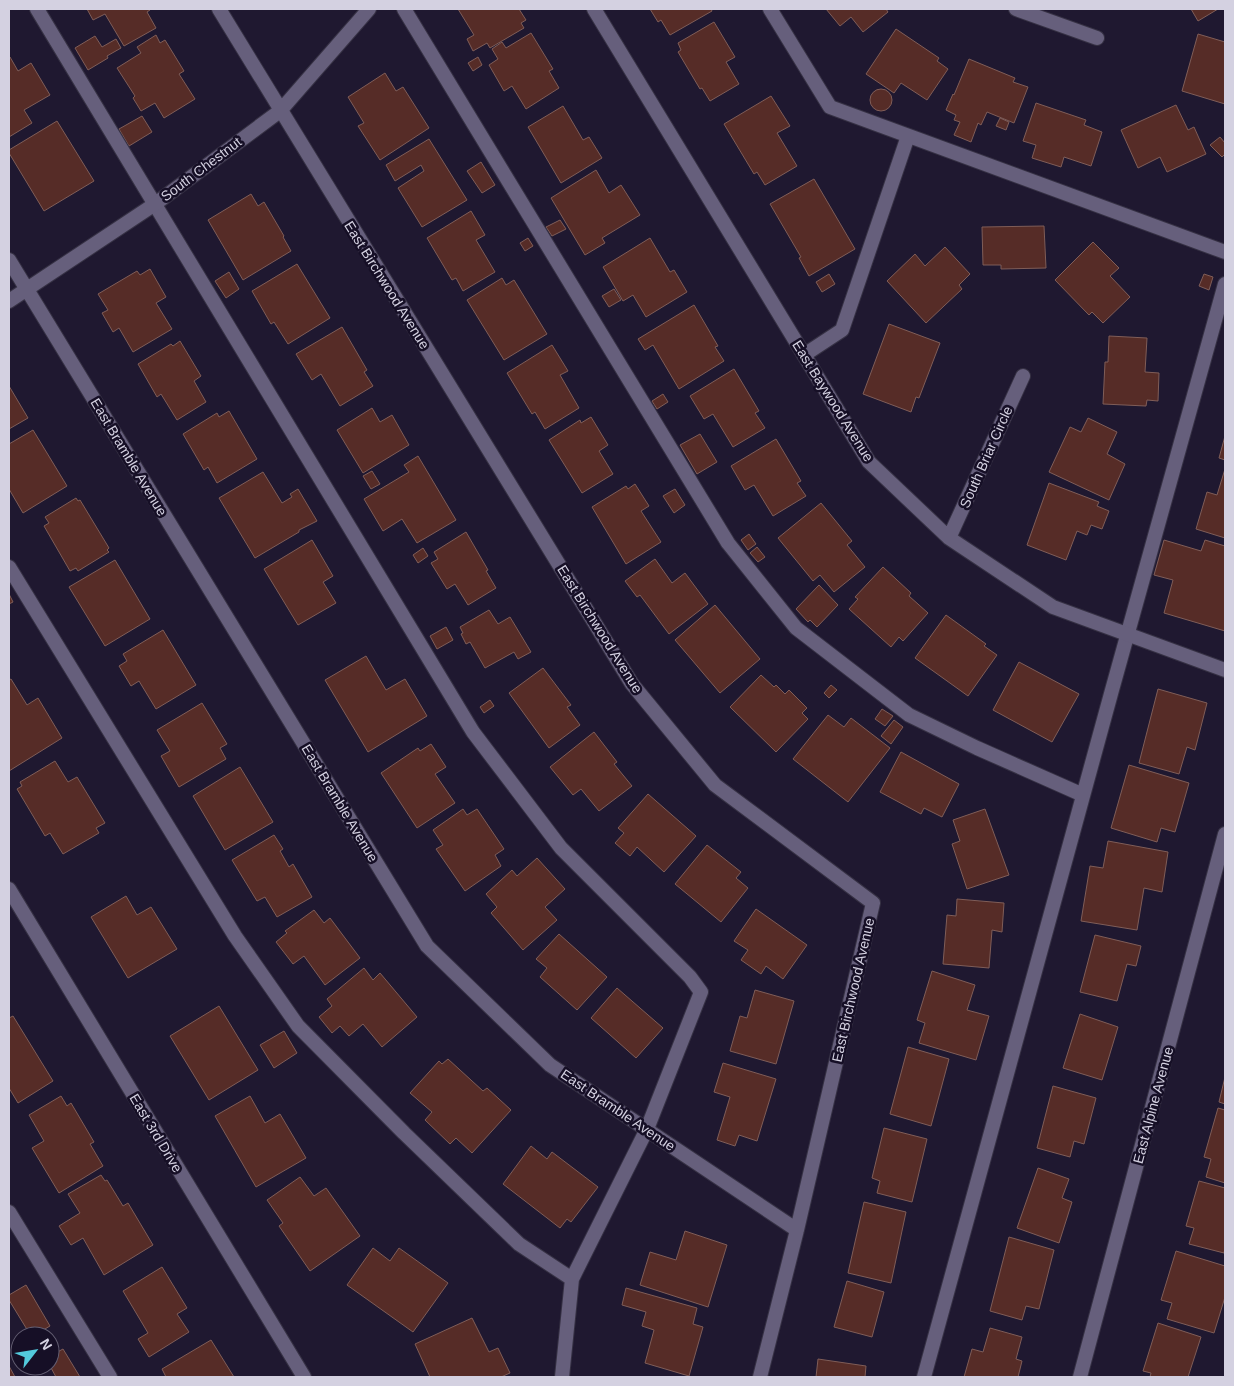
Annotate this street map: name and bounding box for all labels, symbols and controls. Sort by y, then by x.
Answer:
street label: South Chestnut [158,134,244,204]
street label: East Birchwood Avenue [341,218,433,352]
street label: East Baywood Avenue [789,337,877,465]
street label: East Bramble Avenue [88,395,171,519]
street label: South Briar Circle [956,403,1016,510]
street label: East Birchwood Avenue [554,562,646,696]
street label: East Bramble Avenue [299,741,382,865]
street label: East Birchwood Avenue [829,916,877,1064]
street label: East Alpine Avenue [1130,1045,1176,1165]
street label: East Bramble Avenue [558,1066,678,1154]
street label: East 3rd Drive [126,1091,186,1175]
north arrow [10,1326,60,1376]
text: N [37,1336,56,1353]

